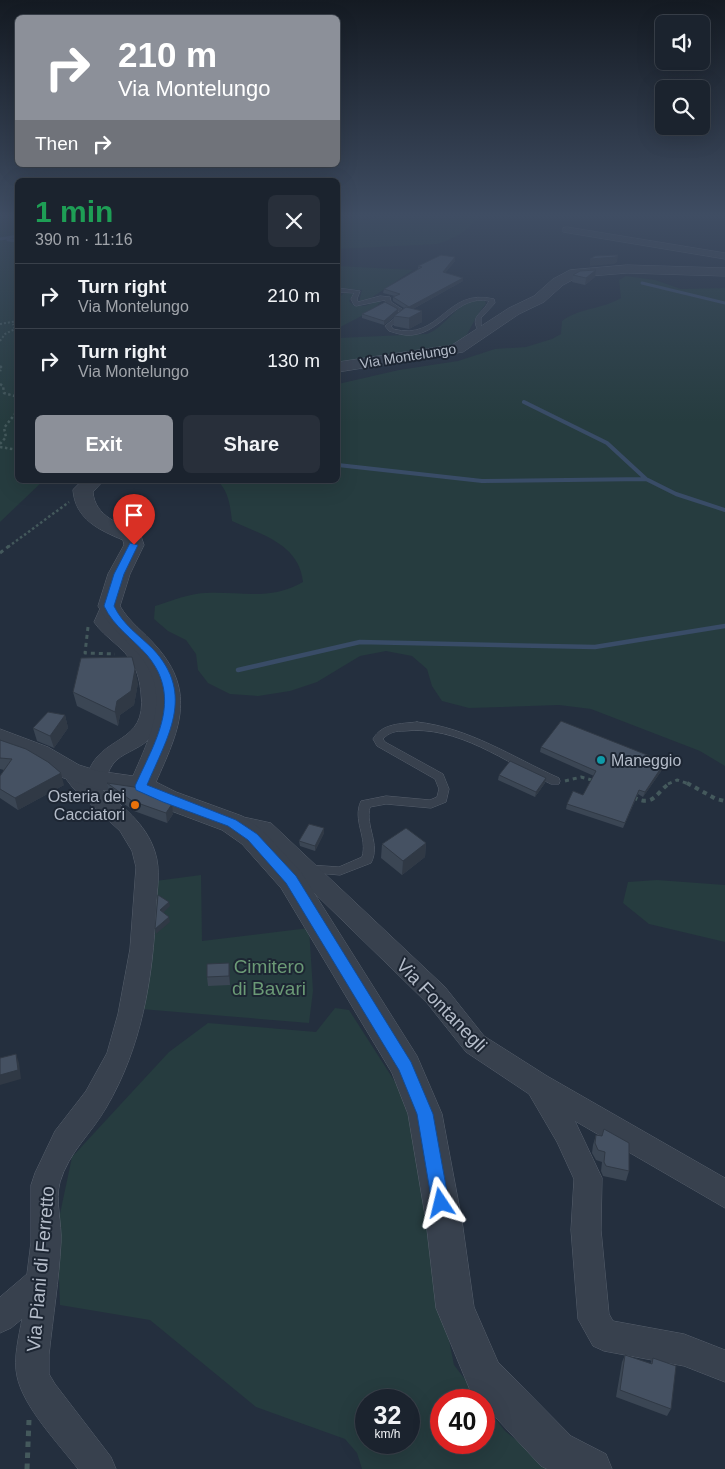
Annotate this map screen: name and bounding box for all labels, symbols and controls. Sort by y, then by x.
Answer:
map controls [655,15,710,135]
button: sound [655,15,710,70]
icon: right [35,35,100,100]
text: 210 m [118,35,217,74]
text: Via Montelungo [118,76,271,101]
button: search [655,80,710,135]
icon: right [88,130,116,158]
text: Then [35,133,78,154]
text: 1 min [35,195,113,228]
button: close [268,195,320,247]
text: 390 m · 11:16 [35,231,133,248]
text: Turn right [78,276,166,297]
icon: right [35,282,63,310]
text: 210 m [267,285,320,306]
text: Via Montelungo [78,298,189,315]
street label: Via Montelungo [359,340,457,371]
text: Turn right [78,341,166,362]
icon: right [35,347,63,375]
text: 130 m [267,350,320,371]
text: Via Montelungo [78,363,189,380]
button: Exit [35,415,173,473]
button: Share [183,415,320,473]
pin [113,494,155,545]
icon: arrive [120,501,148,529]
place label: Maneggio [611,752,681,769]
marker: Maneggio [595,754,607,766]
place label: Osteria dei Cacciatori [48,788,125,823]
marker: Osteria dei Cacciatori [129,799,141,811]
street label: Via Fontanegli [392,954,491,1056]
park label: Cimitero di Bavari [232,956,306,999]
position arrow [414,1176,466,1228]
street label: Via Piani di Ferretto [23,1185,58,1353]
speed limit sign: 40 [430,1389,495,1454]
text: 32 [374,1401,401,1429]
text: km/h [374,1427,401,1441]

